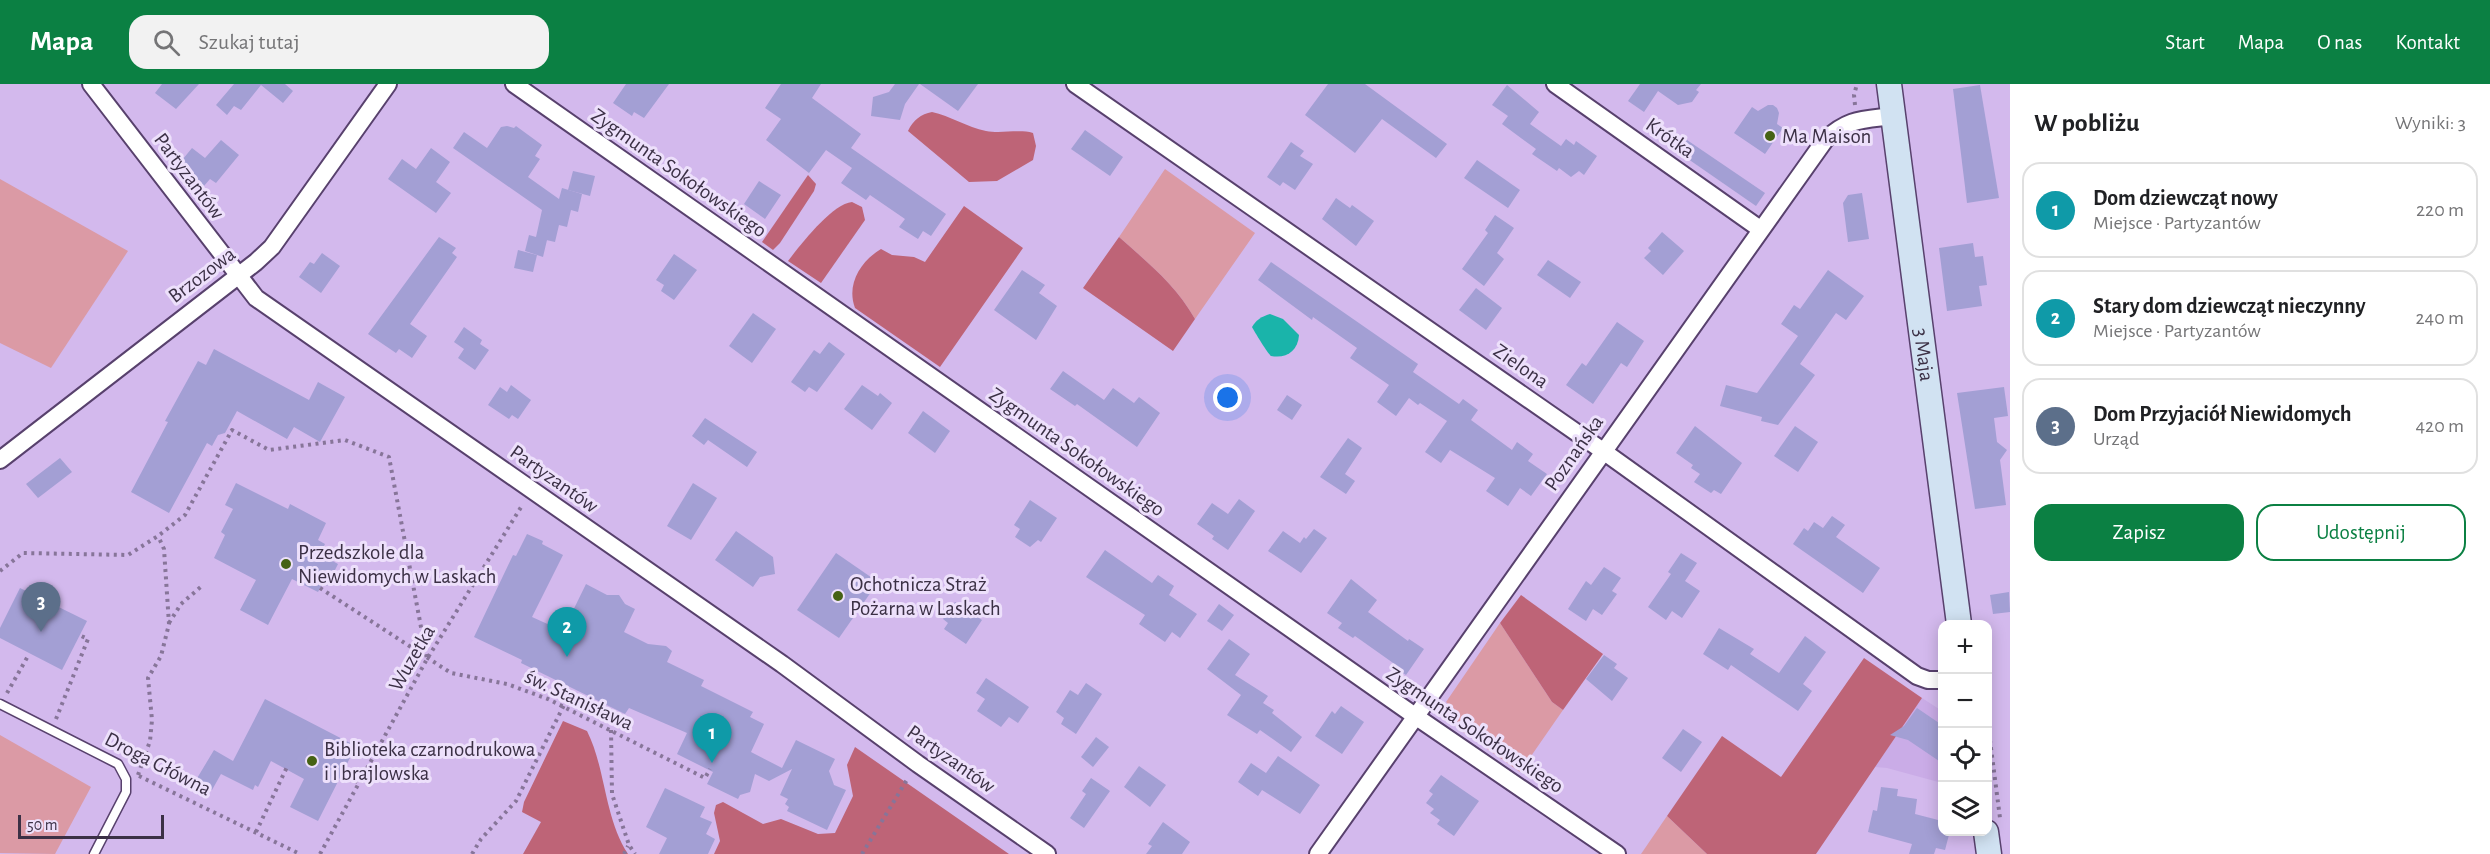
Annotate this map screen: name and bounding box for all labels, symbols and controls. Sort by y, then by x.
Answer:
search box [129,15,549,69]
icon: search [150,26,183,59]
text: Mapa [30,28,93,56]
text: Szukaj tutaj [198,31,300,53]
text: Start [2165,32,2205,53]
text: Mapa [2238,32,2284,53]
text: O nas [2317,32,2362,53]
text: Kontakt [2395,32,2460,53]
street label: Zygmunta Sokołowskiego [587,105,771,241]
text: W pobliżu [2034,110,2140,136]
text: Wyniki: 3 [2395,113,2466,133]
street label: Krótka [1642,114,1698,162]
place label: Ma Maison [1782,126,1871,147]
street label: Partyzantów [150,129,228,223]
marker: Ma Maison [1763,129,1777,143]
text: Dom dziewcząt nowy [2093,187,2278,209]
text: 1 [2052,200,2059,220]
text: 220 m [2416,200,2464,220]
text: Miejsce · Partyzantów [2093,213,2261,233]
street label: Brzozowa [164,243,240,307]
text: Stary dom dziewcząt nieczynny [2093,295,2365,317]
text: 2 [2051,308,2060,328]
text: 240 m [2415,308,2464,328]
text: Miejsce · Partyzantów [2093,321,2261,341]
street label: 3 Maja [1910,327,1938,383]
street label: Zielona [1490,340,1553,392]
your location [1213,383,1242,412]
street label: Zygmunta Sokołowskiego [985,384,1169,520]
text: Dom Przyjaciół Niewidomych [2093,403,2351,425]
street label: Poznańska [1541,411,1608,494]
text: 3 [2051,416,2060,436]
text: 420 m [2415,416,2464,436]
text: Urząd [2093,429,2139,449]
street label: Partyzantów [506,441,602,517]
button: Zapisz [2034,504,2244,561]
button: Udostępnij [2256,504,2466,561]
place label: Przedszkole dla Niewidomych w Laskach [298,542,497,587]
marker: Przedszkole dla Niewidomych w Laskach [279,557,293,571]
place label: Ochotnicza Straż Pożarna w Laskach [850,574,1001,619]
pin: 3 [22,582,60,632]
marker: Ochotnicza Straż Pożarna w Laskach [831,589,845,603]
pin: 2 [548,608,586,657]
map controls [1938,620,1992,836]
button: + [1938,620,1992,674]
street label: Wuzetka [385,621,439,694]
street label: Zygmunta Sokołowskiego [1383,663,1567,797]
street label: św. Stanisława [522,666,637,734]
button: − [1938,674,1992,728]
pin: 1 [692,714,732,763]
street label: Partyzantów [903,721,999,797]
street label: Droga Główna [101,728,215,800]
button: locate [1938,728,1992,782]
place label: Biblioteka czarnodrukowa i i brajlowska [324,739,536,784]
marker: Biblioteka czarnodrukowa i i brajlowska [305,754,319,768]
button: layers [1938,782,1992,836]
scale bar [18,812,164,840]
text: 50 m [27,817,58,833]

